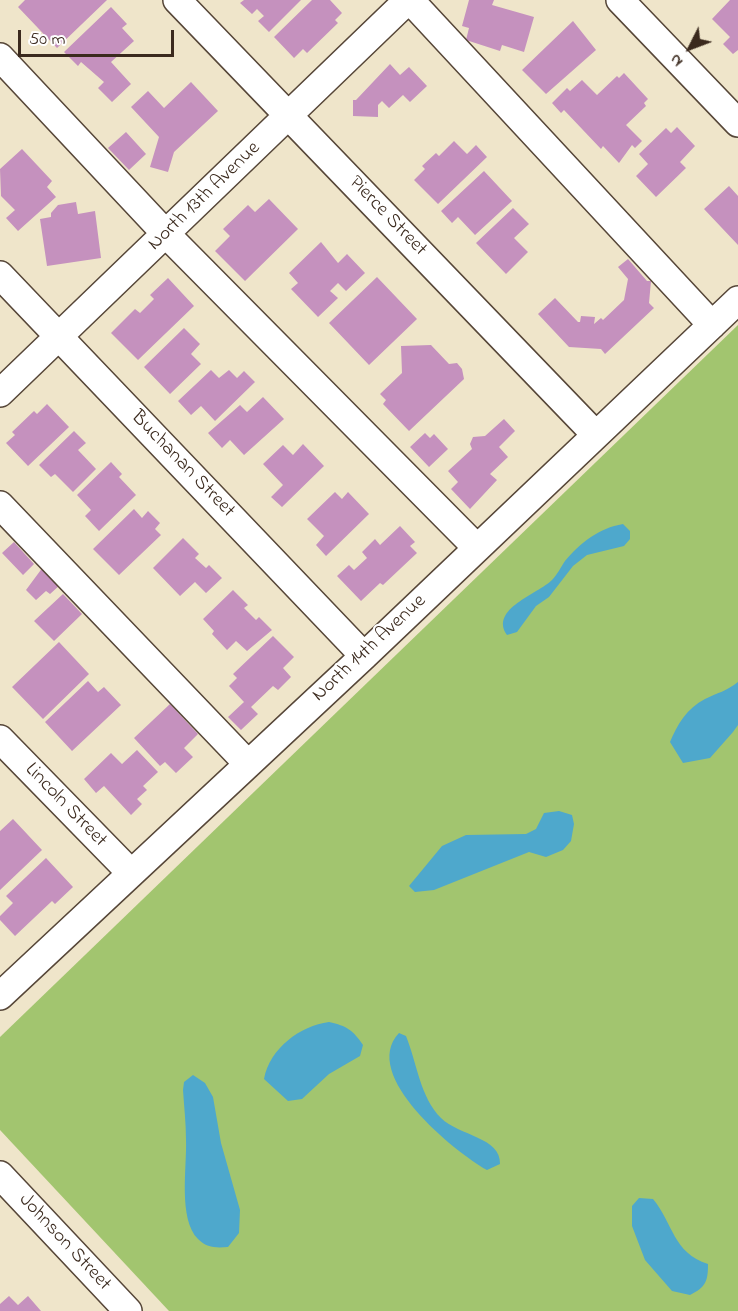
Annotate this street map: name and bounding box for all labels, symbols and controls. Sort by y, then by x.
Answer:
scale bar [21,18,177,56]
north arrow [660,18,720,78]
text: 50 m [29,27,66,53]
text: N [664,48,689,72]
street label: North 13th Avenue [144,137,266,257]
street label: Pierce Street [343,172,431,262]
street label: Buchanan Street [125,406,239,524]
street label: North 14th Avenue [308,590,432,708]
street label: Lincoln Street [19,759,111,853]
street label: Johnson Street [13,1189,115,1297]

